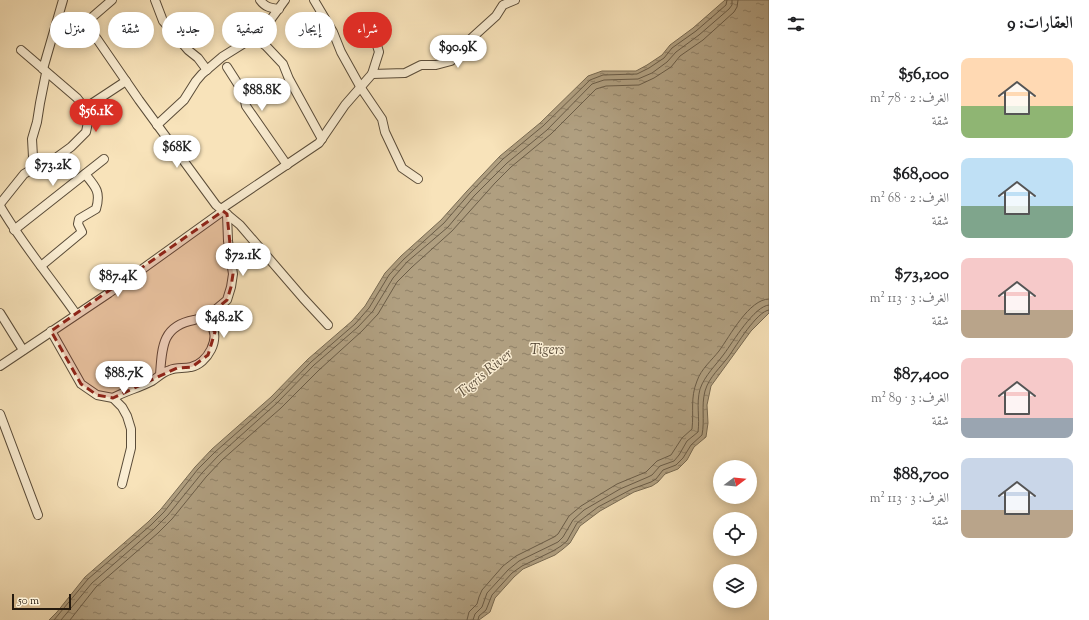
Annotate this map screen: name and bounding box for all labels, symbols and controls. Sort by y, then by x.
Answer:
chip: منزل [50,12,100,48]
chip: شقة [108,12,154,48]
chip: جديد [162,12,214,48]
chip: تصفية [222,12,277,48]
chip: إيجار [285,12,335,48]
chip: شراء [343,12,392,48]
text: العقارات: 9 [1007,12,1073,36]
icon: filters [785,13,807,35]
pin: $90.9K [425,35,491,69]
text: $90.9K [439,39,477,57]
text: $56,100 [898,63,949,87]
icon: home [993,74,1041,122]
pin: $88.8K [229,78,295,112]
text: $88.8K [243,82,282,100]
text: الغرف: 2 · 78 m² [870,90,949,108]
pin: $56.1K [63,99,129,133]
text: $56.1K [79,103,113,121]
text: شقة [932,113,949,131]
pin: $68K [153,135,201,169]
text: $68K [162,139,192,157]
pin: $73.2K [20,153,86,187]
text: $73.2K [34,157,72,175]
text: $68,000 [892,163,949,187]
icon: home [993,174,1041,222]
text: الغرف: 2 · 68 m² [870,190,949,208]
text: شقة [932,213,949,231]
pin: $72.1K [210,243,276,277]
text: $72.1K [225,247,261,265]
text: $73,200 [894,263,949,287]
pin: $87.4K [85,264,151,298]
text: $87.4K [99,268,137,286]
icon: home [993,274,1041,322]
text: الغرف: 3 · 113 m² [870,290,949,308]
pin: $48.2K [191,305,257,339]
text: $48.2K [205,309,243,327]
text: شقة [932,313,949,331]
water label: Tigers [530,340,564,361]
water label: Tigris River [452,344,518,404]
pin: $88.7K [91,361,157,395]
text: $87,400 [893,363,949,387]
text: $88.7K [105,365,144,383]
icon: home [993,374,1041,422]
text: الغرف: 3 · 89 m² [871,390,949,408]
text: شقة [932,413,949,431]
north arrow [713,460,757,504]
map controls [713,460,757,608]
text: $88,700 [893,463,949,487]
icon: home [993,474,1041,522]
text: الغرف: 3 · 113 m² [870,490,949,508]
button: locate [713,512,757,556]
text: شقة [932,513,949,531]
button: layers [713,564,757,608]
scale bar [12,592,71,611]
text: 50 m [18,593,39,609]

